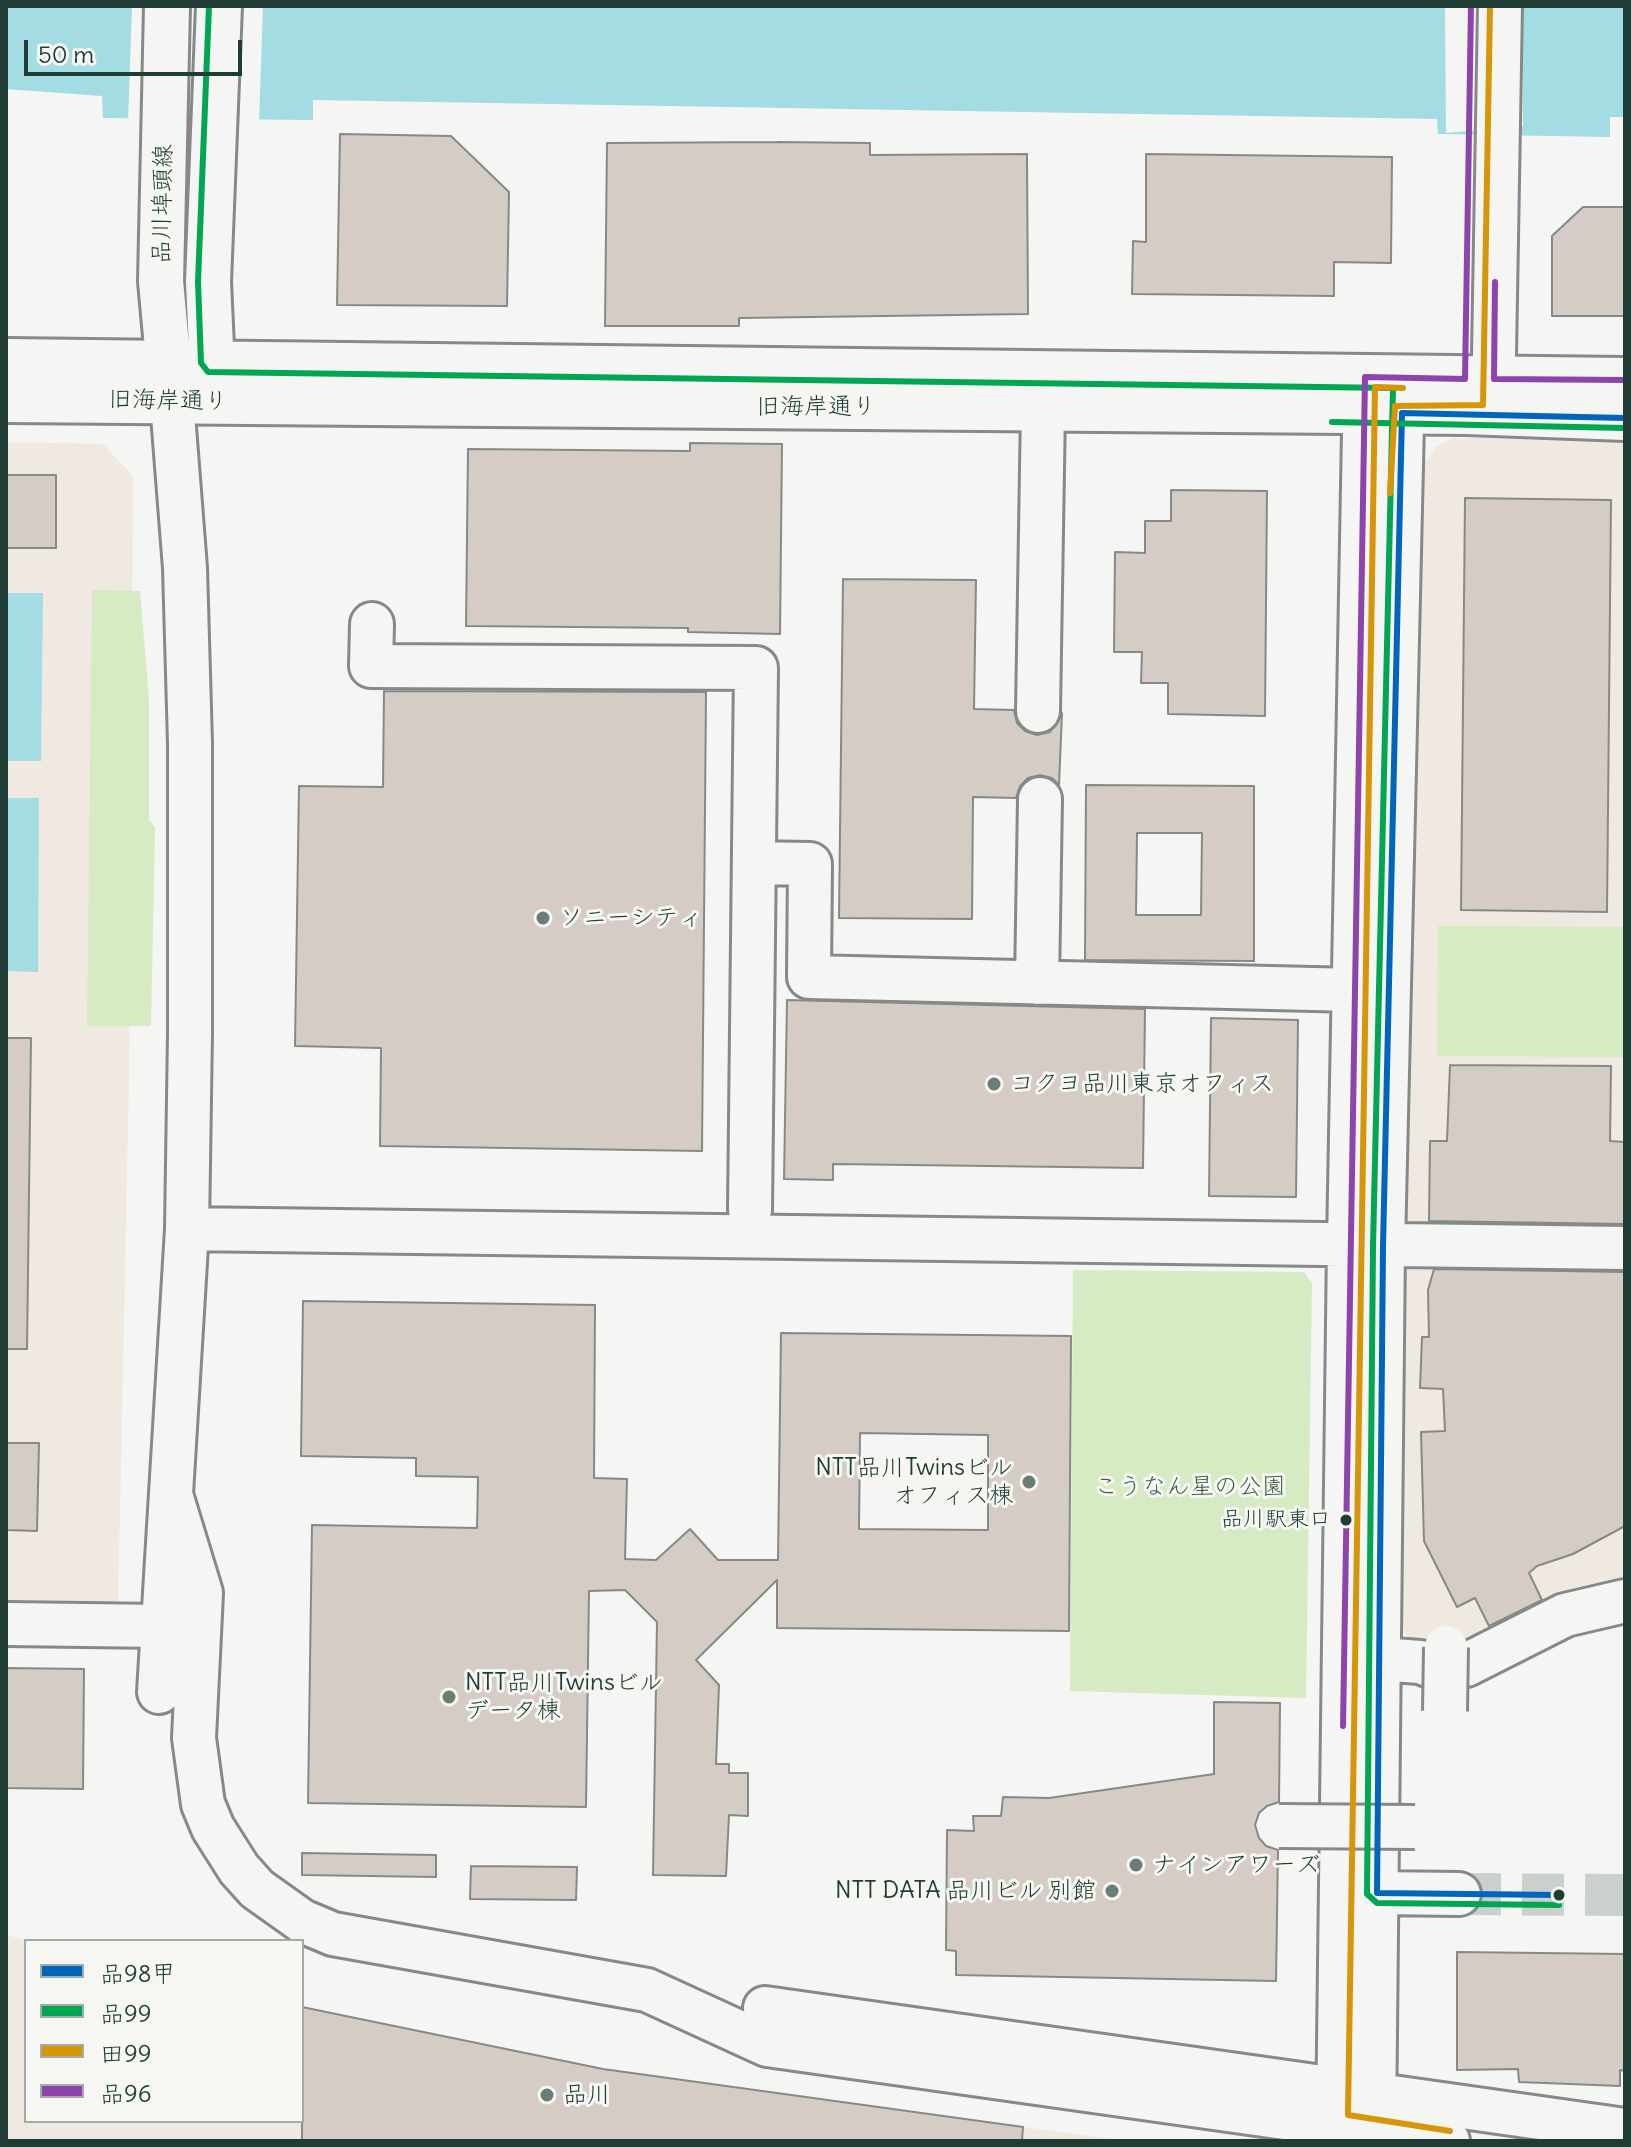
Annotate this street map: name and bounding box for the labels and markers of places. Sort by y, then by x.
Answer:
place label: ソニーシティ [559,904,703,932]
marker: ソニーシティ [534,909,552,927]
place label: コクヨ品川東京オフィス [1010,1070,1274,1098]
marker: コクヨ品川東京オフィス [985,1075,1003,1093]
place label: NTT品川Twinsビル オフィス棟 [815,1454,1013,1510]
marker: NTT品川Twinsビル オフィス棟 [1020,1473,1038,1491]
place label: 品川駅東口 [1221,1507,1331,1533]
marker: 品川駅東口 [1338,1512,1354,1528]
place label: NTT品川Twinsビル データ棟 [465,1669,663,1725]
marker: NTT品川Twinsビル データ棟 [440,1688,458,1706]
place label: ナインアワーズ [1152,1851,1320,1879]
marker: ナインアワーズ [1127,1856,1145,1874]
place label: NTT DATA 品川ビル 別館 [835,1877,1096,1905]
marker: NTT DATA 品川ビル 別館 [1103,1882,1121,1900]
unlabelled marker [1551,1887,1567,1903]
place label: 品川 [563,2081,611,2109]
marker: 品川 [538,2086,556,2104]

